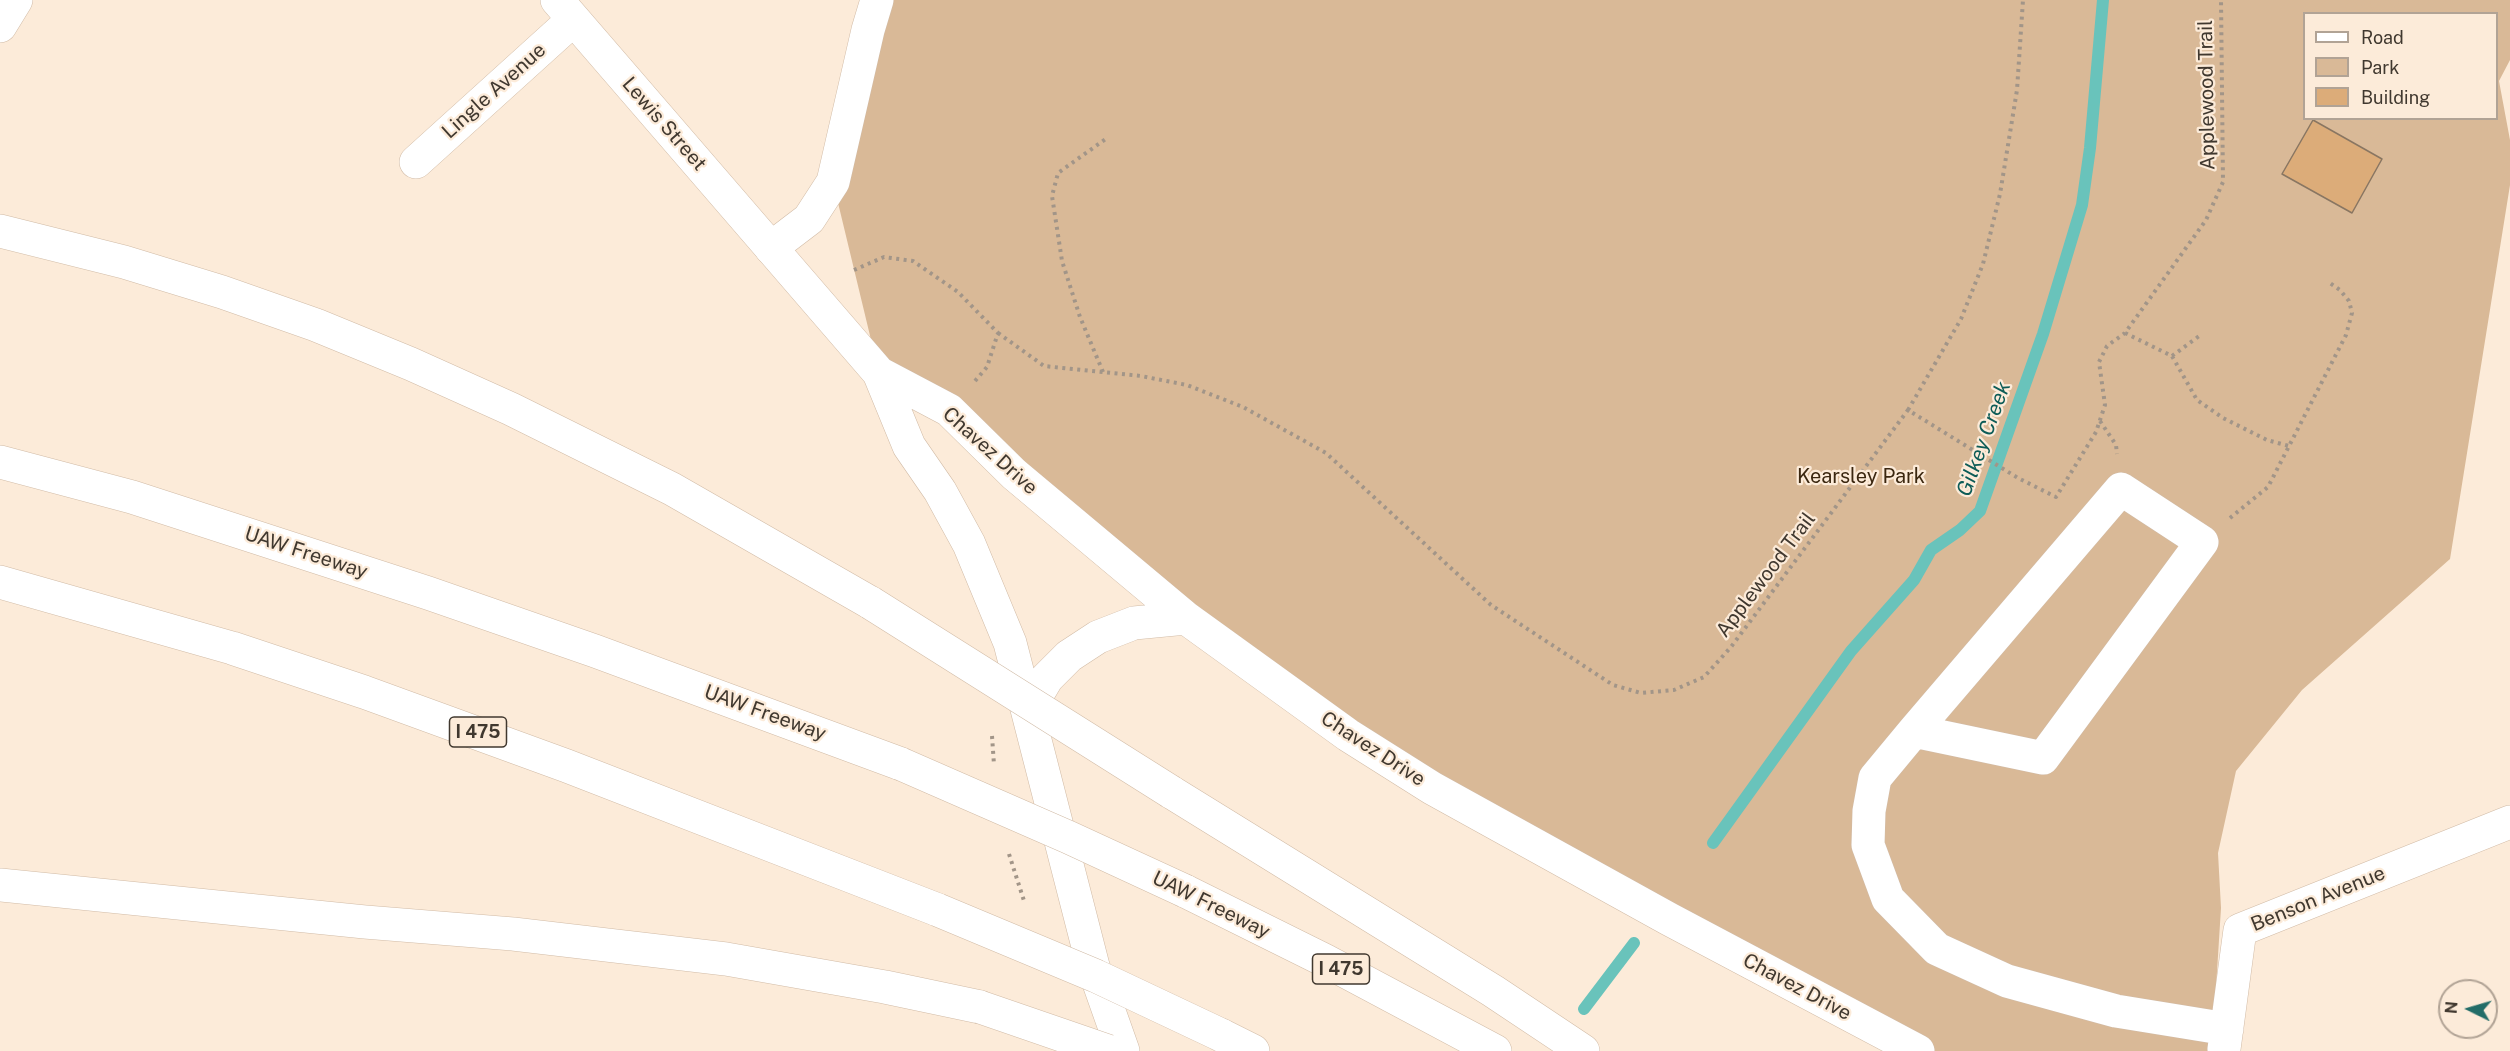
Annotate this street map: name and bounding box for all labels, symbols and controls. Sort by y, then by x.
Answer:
legend [2303,12,2498,120]
street label: Applewood Trail [2194,20,2220,170]
text: Road [2361,27,2404,48]
street label: Lingle Avenue [437,38,551,144]
text: Park [2361,57,2399,78]
street label: Lewis Street [617,72,711,176]
text: Building [2361,87,2430,108]
water label: Gilkey Creek [1952,378,2016,500]
street label: Chavez Drive [938,402,1042,500]
park label: Kearsley Park [1797,465,1925,489]
street label: Applewood Trail [1711,508,1821,642]
street label: UAW Freeway [241,522,371,584]
street label: UAW Freeway [701,680,829,746]
street label: Chavez Drive [1316,706,1430,792]
road number: I 475 [450,717,506,747]
street label: Benson Avenue [2247,861,2389,937]
street label: UAW Freeway [1148,866,1274,944]
street label: Chavez Drive [1739,948,1855,1026]
road number: I 475 [1312,954,1370,984]
north arrow [2438,979,2498,1039]
text: N [2442,1001,2462,1015]

